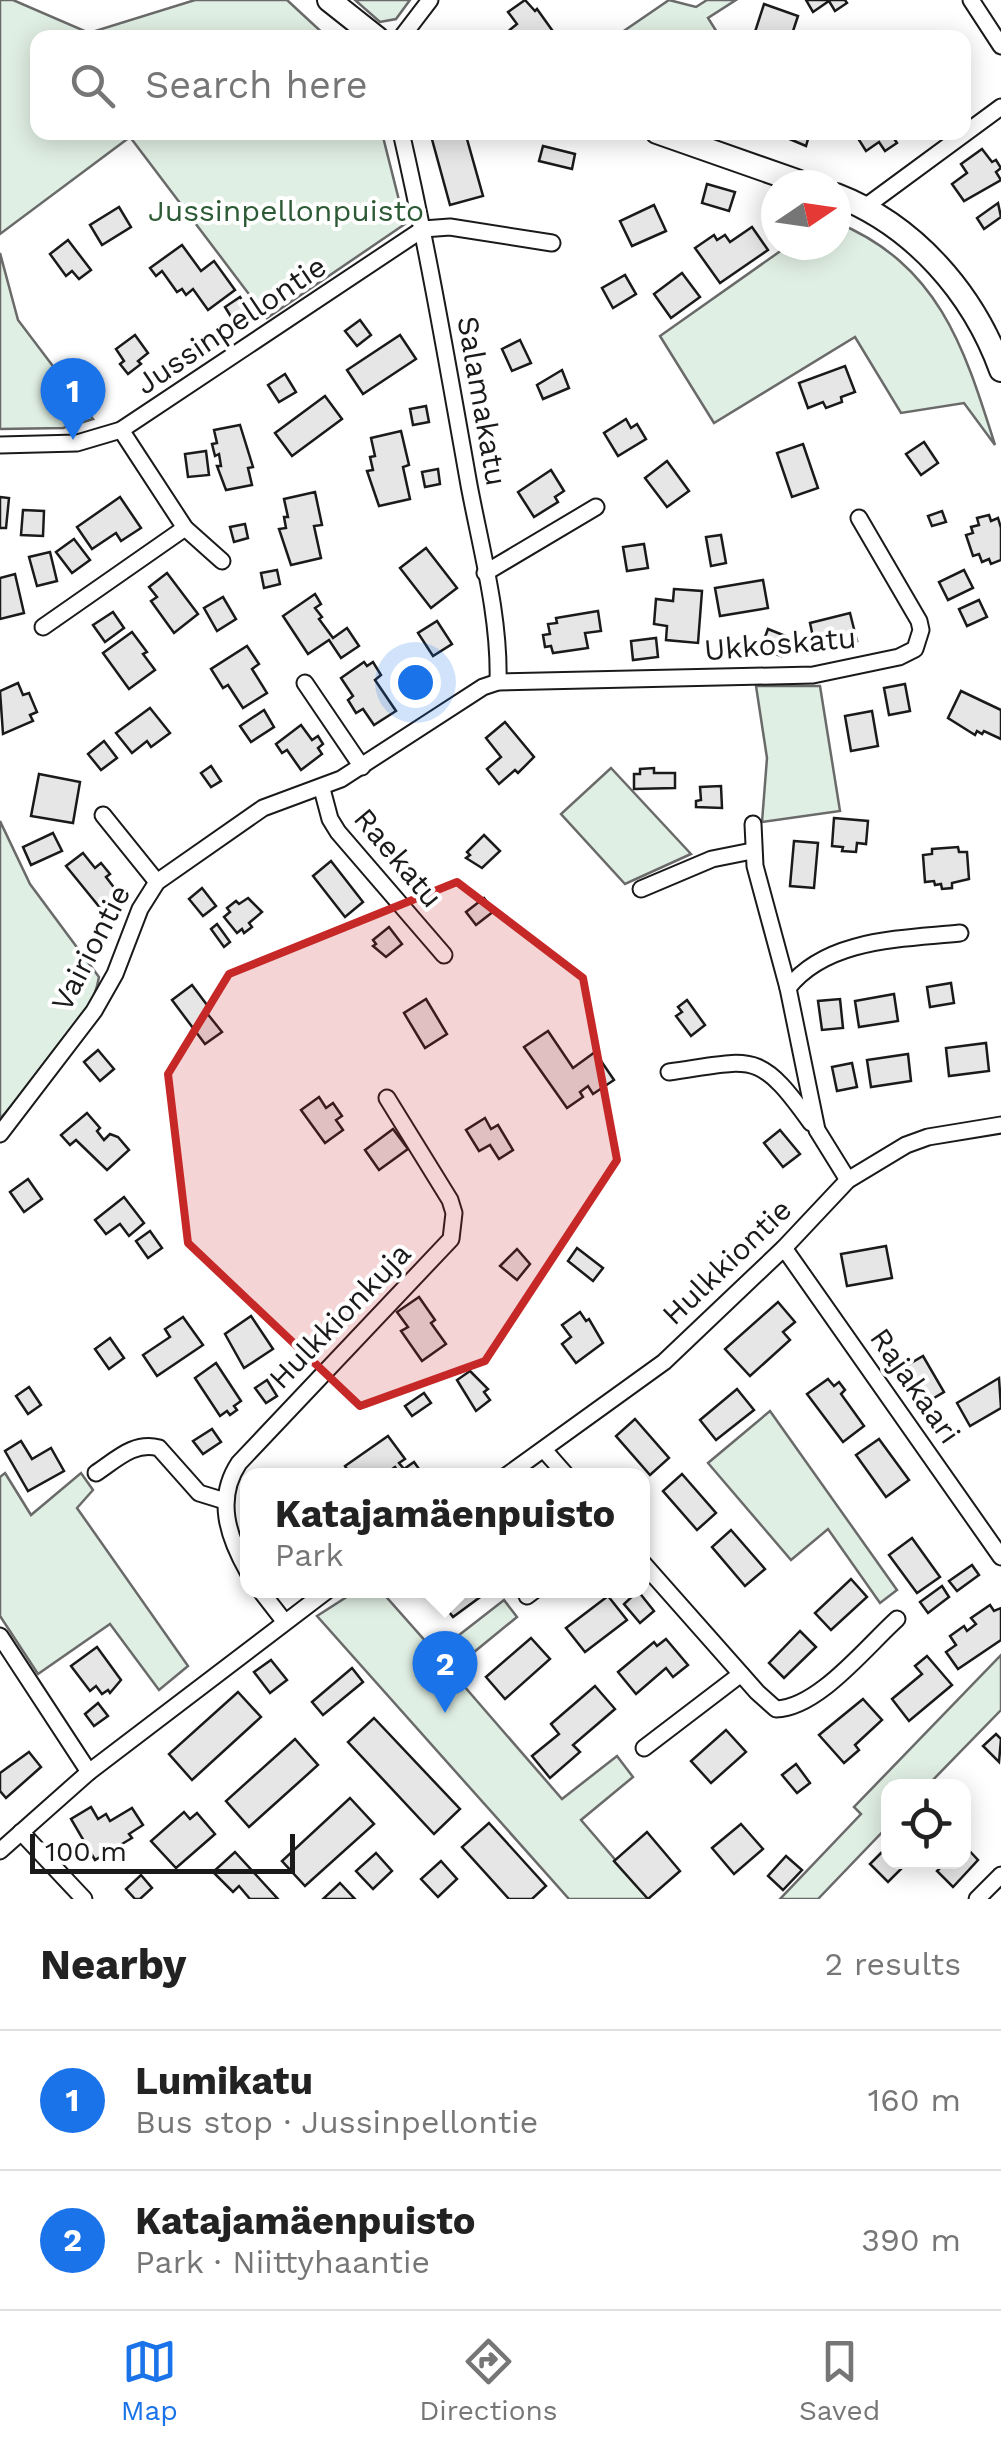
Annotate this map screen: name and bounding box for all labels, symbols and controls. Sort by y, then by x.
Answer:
search box [30,30,971,140]
icon: search [65,58,120,113]
text: Search here [145,63,368,107]
north arrow [761,170,851,260]
park label: Jussinpellonpuisto [148,193,424,228]
street label: Jussinpellontie [129,248,333,401]
street label: Salamakatu [450,313,515,489]
pin: 1 [40,358,106,440]
street label: Ukkoskatu [702,619,857,668]
your location [390,657,441,708]
street label: Raekatu [347,801,450,914]
street label: Vairiontie [44,879,137,1017]
street label: Hulkkiontie [655,1191,798,1332]
street label: Hulkkionkuja [262,1236,418,1396]
street label: Rajakaari [863,1321,968,1450]
popup [240,1468,650,1598]
text: Katajamäenpuisto [275,1492,615,1536]
text: Park [275,1536,344,1574]
pin: 2 [412,1630,478,1713]
map controls [881,1779,971,1869]
button: locate [881,1779,971,1869]
scale bar [30,1829,295,1874]
text: 100 m [45,1835,127,1868]
text: Nearby [40,1940,187,1989]
text: 2 results [824,1945,961,1983]
text: Lumikatu [135,2059,313,2103]
text: 1 [66,2081,79,2119]
text: 160 m [868,2081,961,2119]
text: Bus stop · Jussinpellontie [135,2103,538,2141]
text: Katajamäenpuisto [135,2199,476,2243]
text: 2 [63,2221,82,2259]
text: 390 m [861,2221,961,2259]
text: Park · Niittyhaantie [135,2243,430,2281]
tab: Map [121,2334,178,2427]
tab: Directions [419,2334,558,2427]
tab: Saved [799,2334,880,2427]

